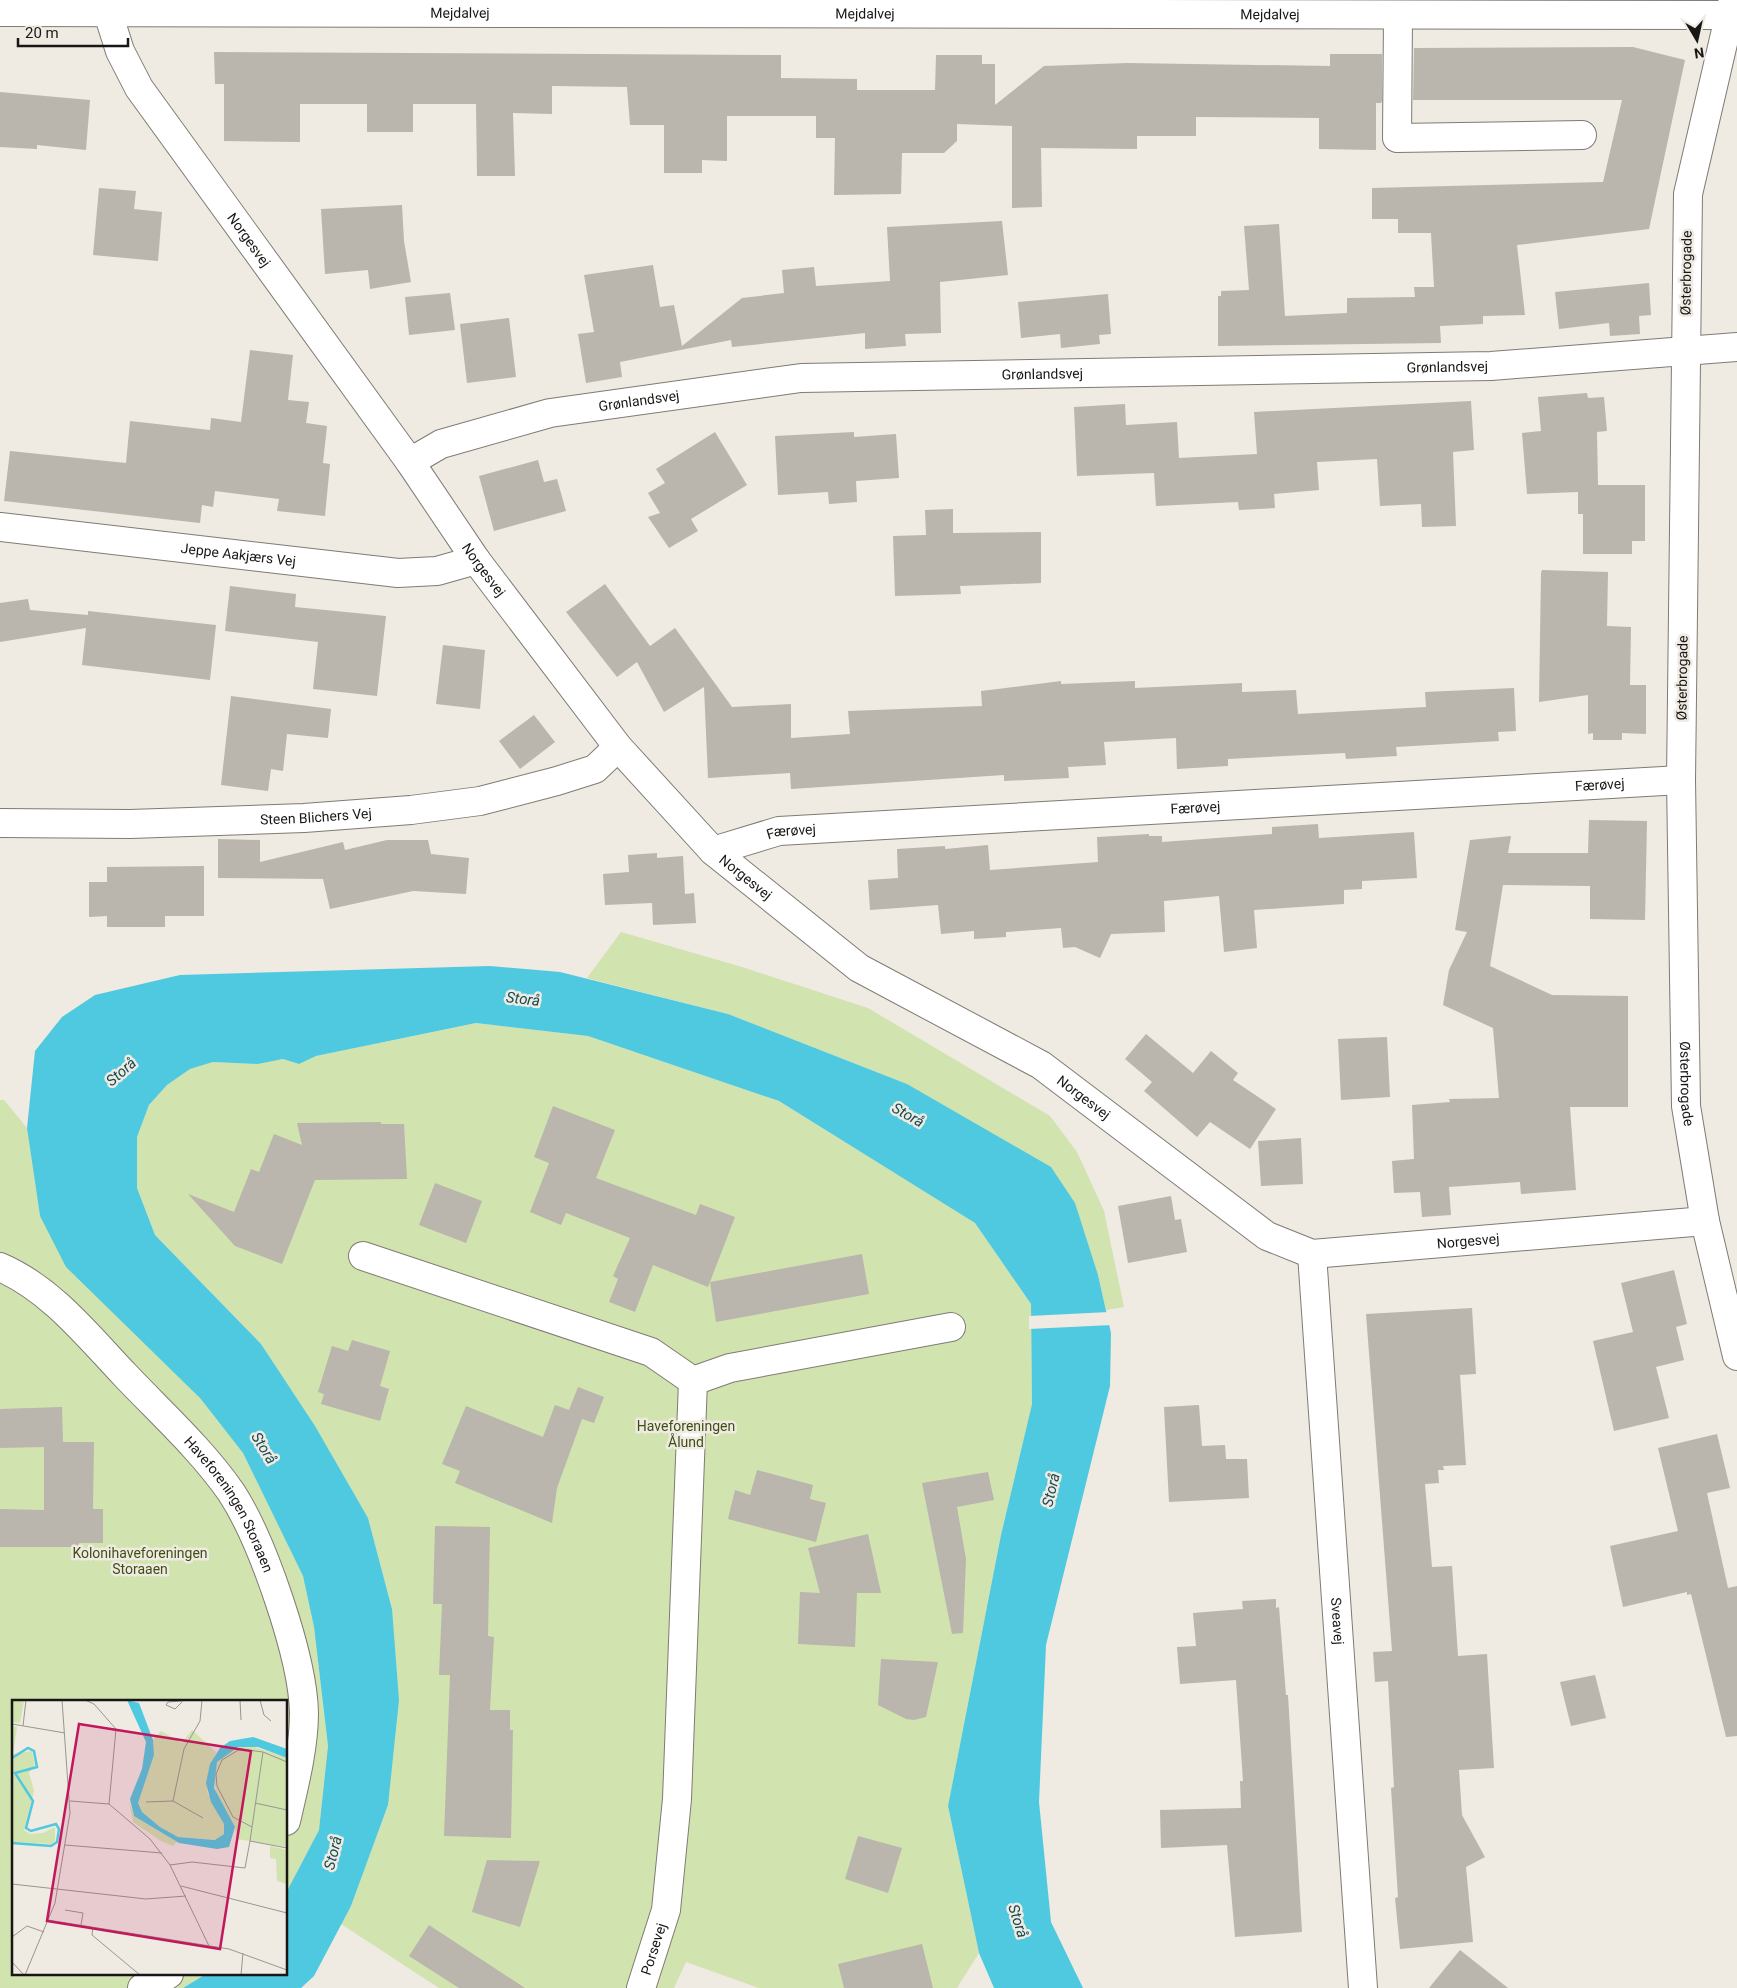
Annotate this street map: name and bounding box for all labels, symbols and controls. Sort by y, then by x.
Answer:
street label: Mejdalvej [430,5,490,21]
street label: Mejdalvej [835,5,895,22]
street label: Mejdalvej [1240,6,1300,22]
scale bar [18,15,128,47]
north arrow [1672,15,1722,65]
text: 20 m [25,24,59,42]
text: N [1693,44,1705,62]
street label: Norgesvej [224,210,274,270]
street label: Østerbrogade [1677,230,1695,316]
street label: Grønlandsvej [1406,358,1488,375]
street label: Grønlandsvej [1002,365,1083,383]
street label: Grønlandsvej [598,387,680,414]
street label: Jeppe Aakjærs Vej [180,540,297,569]
street label: Norgesvej [459,540,509,600]
street label: Østerbrogade [1673,635,1691,721]
street label: Færøvej [1574,775,1625,794]
street label: Færøvej [1170,798,1221,817]
street label: Steen Blichers Vej [260,805,372,828]
street label: Færøvej [764,821,816,842]
street label: Norgesvej [716,851,775,903]
water label: Storå [505,988,541,1010]
street label: Østerbrogade [1677,1041,1697,1127]
water label: Storå [102,1054,140,1090]
street label: Norgesvej [1054,1072,1114,1123]
water label: Storå [889,1099,927,1131]
street label: Norgesvej [1436,1230,1500,1251]
park label: Haveforeningen Ålund [637,1418,735,1450]
water label: Storå [247,1429,281,1467]
street label: Haveforeningen Storaaen [181,1433,276,1574]
water label: Storå [1038,1471,1064,1509]
park label: Kolonihaveforeningen Storaaen [72,1545,208,1577]
street label: Sveavej [1328,1597,1347,1645]
inset map [12,1700,288,1976]
water label: Storå [320,1834,346,1872]
water label: Storå [1004,1902,1032,1940]
street label: Porsevej [638,1921,669,1977]

